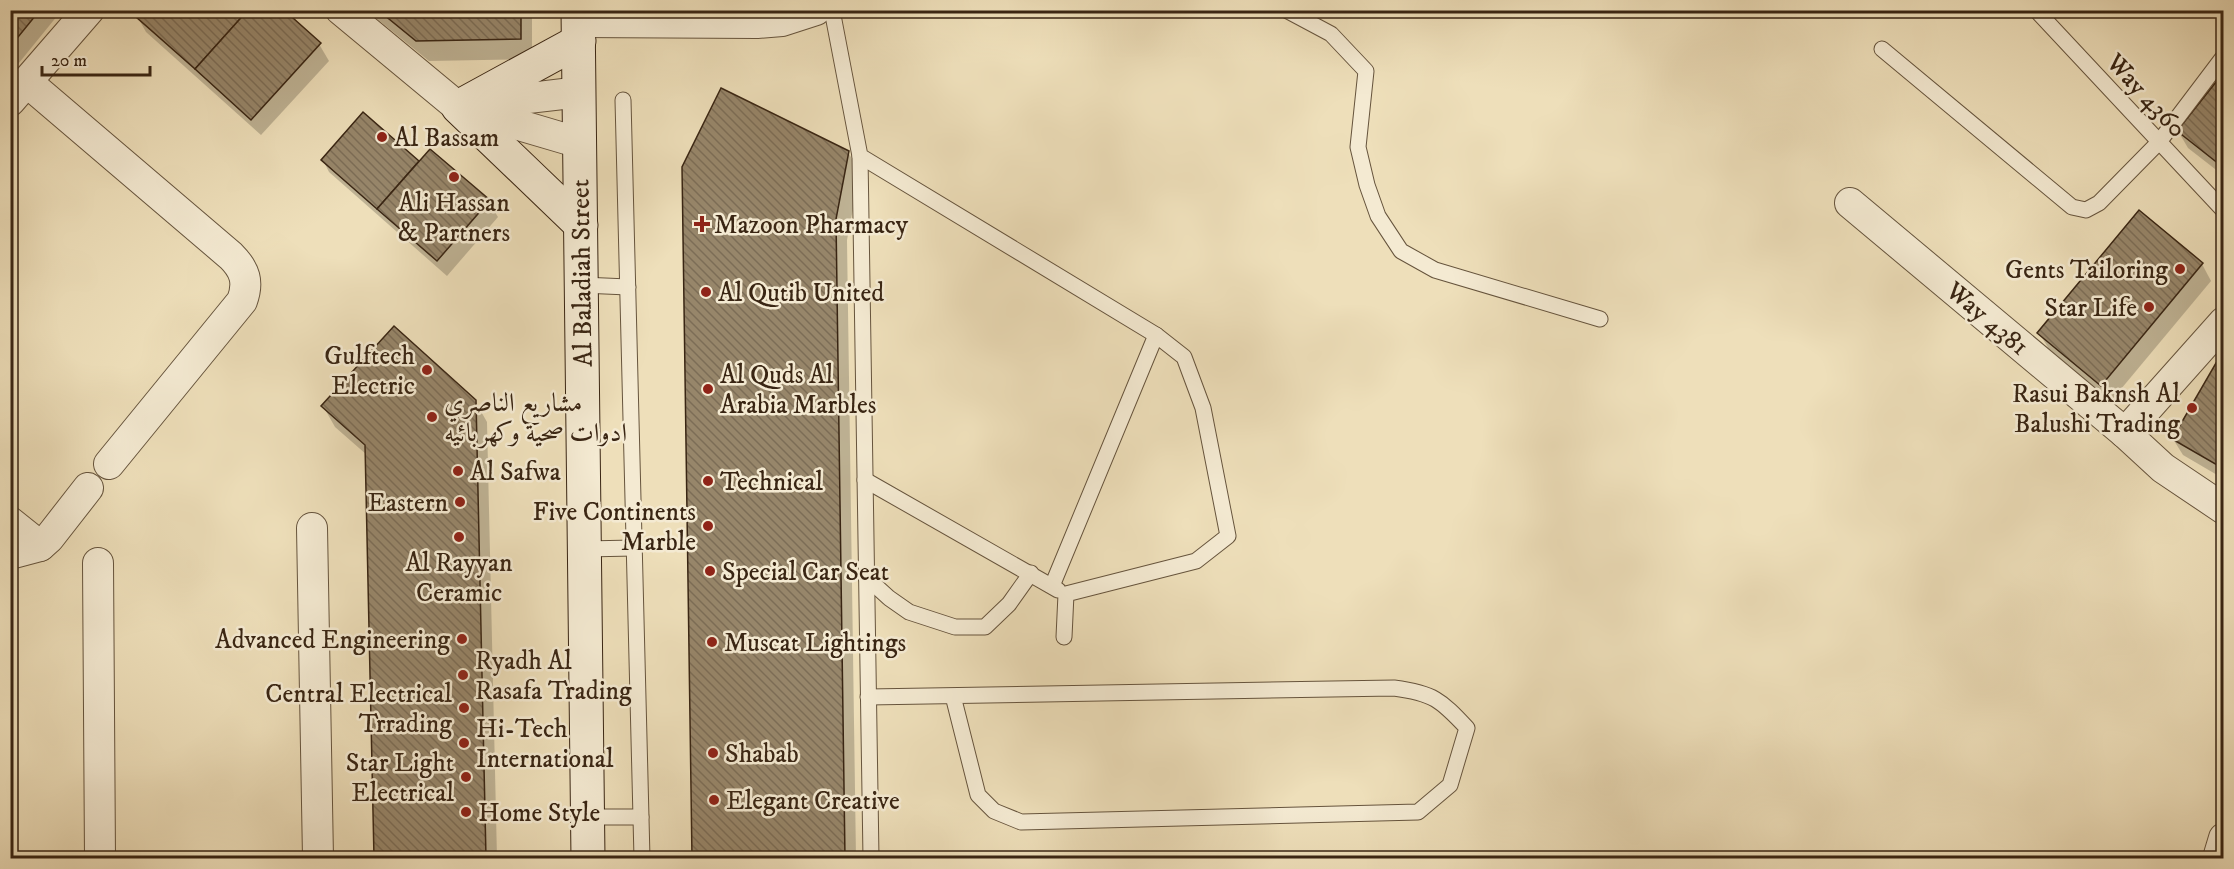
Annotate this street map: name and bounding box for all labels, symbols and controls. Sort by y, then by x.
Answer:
scale bar [42,39,150,77]
street label: Way 4360 [2098,46,2193,145]
text: 20 m [51,50,87,72]
place label: Al Bassam [394,122,499,155]
marker: Al Bassam [375,130,389,144]
marker: Ali Hassan & Partners [447,170,461,184]
street label: Al Baladiah Street [564,179,601,367]
place label: Ali Hassan & Partners [398,187,510,250]
place label: Mazoon Pharmacy [714,209,909,242]
marker: Mazoon Pharmacy [695,217,709,231]
place label: Gents Tailoring [2005,254,2168,287]
marker: Gents Tailoring [2173,262,2187,276]
street label: Way 4381 [1938,274,2035,363]
place label: Al Qutib United [718,277,884,310]
marker: Al Qutib United [699,285,713,299]
place label: Star Life [2044,292,2137,325]
marker: Star Life [2142,300,2156,314]
place label: Gulftech Electric [324,340,415,403]
place label: Al Quds Al Arabia Marbles [720,359,876,422]
marker: Gulftech Electric [420,363,434,377]
place label: Rasui Baknsh Al Balushi Trading [2012,378,2180,441]
marker: Al Quds Al Arabia Marbles [701,382,715,396]
place label: مشاريع الناصري ادوات صحية وكهربائيه [444,387,627,450]
marker: Rasui Baknsh Al Balushi Trading [2185,401,2199,415]
marker: مشاريع الناصري ادوات صحية وكهربائيه [425,410,439,424]
place label: Al Safwa [470,456,561,489]
marker: Al Safwa [451,464,465,478]
place label: Technical [720,466,823,499]
marker: Technical [701,474,715,488]
place label: Eastern [368,487,448,520]
marker: Eastern [453,495,467,509]
place label: Five Continents Marble [533,496,696,559]
marker: Five Continents Marble [701,519,715,533]
marker: Al Rayyan Ceramic [452,530,466,544]
place label: Al Rayyan Ceramic [405,547,513,610]
place label: Special Car Seat [722,556,889,589]
marker: Special Car Seat [703,564,717,578]
place label: Advanced Engineering [215,624,450,657]
place label: Muscat Lightings [724,627,906,660]
marker: Advanced Engineering [455,632,469,646]
marker: Muscat Lightings [705,635,719,649]
place label: Ryadh Al Rasafa Trading [475,645,632,708]
marker: Ryadh Al Rasafa Trading [456,668,470,682]
place label: Central Electrical Trrading [265,678,452,741]
marker: Central Electrical Trrading [457,701,471,715]
place label: Hi-Tech International [476,713,614,776]
marker: Hi-Tech International [457,736,471,750]
place label: Shabab [725,738,799,771]
marker: Shabab [706,746,720,760]
place label: Star Light Electrical [346,747,454,810]
marker: Star Light Electrical [459,770,473,784]
place label: Elegant Creative [726,785,900,818]
marker: Elegant Creative [707,793,721,807]
place label: Home Style [478,797,600,830]
marker: Home Style [459,805,473,819]

